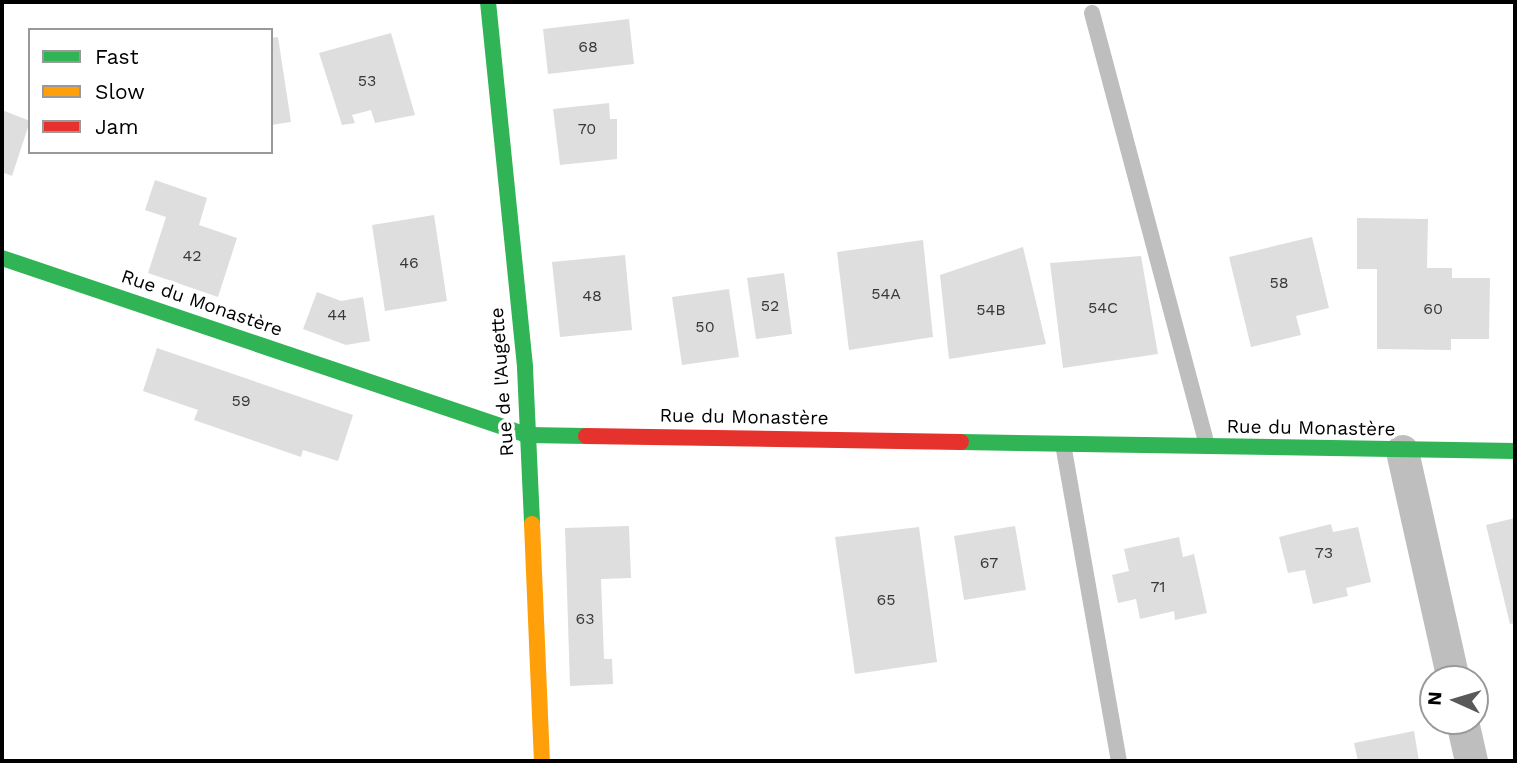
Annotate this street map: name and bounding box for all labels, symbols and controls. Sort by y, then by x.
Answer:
legend [28,28,273,154]
house number: 68 [578,37,598,57]
text: Fast [95,44,139,69]
house number: 53 [358,71,376,91]
text: Slow [95,79,145,104]
text: Jam [95,114,138,139]
house number: 70 [578,119,596,139]
house number: 42 [182,246,202,266]
house number: 46 [399,253,419,273]
street label: Rue du Monastère [118,265,286,341]
house number: 58 [1269,273,1289,293]
house number: 54A [871,284,901,304]
house number: 48 [582,286,602,306]
house number: 52 [761,296,779,316]
house number: 54C [1088,298,1118,318]
house number: 60 [1423,299,1443,319]
house number: 54B [976,300,1006,320]
house number: 44 [327,305,347,325]
street label: Rue de l'Augette [485,307,519,457]
house number: 50 [695,317,715,337]
house number: 59 [231,391,251,411]
street label: Rue du Monastère [659,404,829,430]
street label: Rue du Monastère [1226,415,1396,441]
house number: 73 [1315,543,1333,563]
house number: 67 [980,553,998,573]
house number: 71 [1150,577,1166,597]
house number: 65 [876,590,896,610]
house number: 63 [575,609,595,629]
north arrow [1419,665,1489,735]
text: N [1423,691,1447,706]

